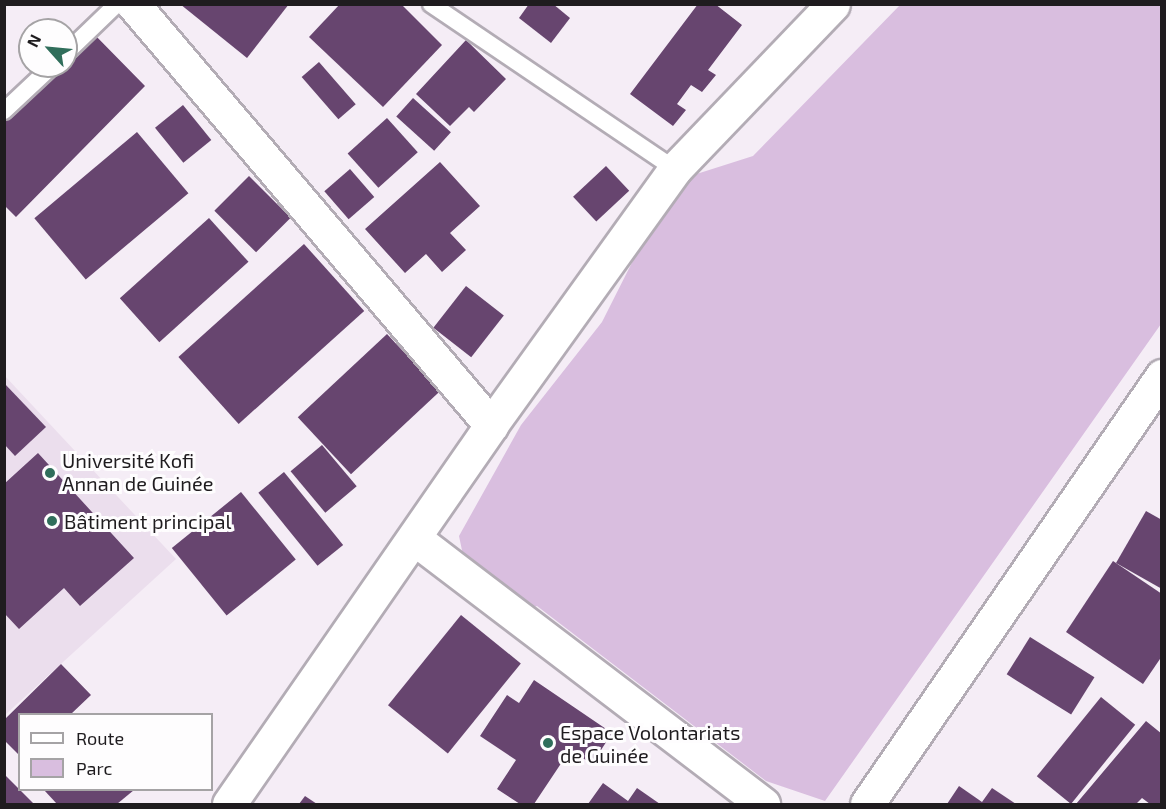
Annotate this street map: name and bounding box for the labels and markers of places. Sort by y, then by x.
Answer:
place label: Université Kofi Annan de Guinée [62,449,213,496]
marker: Université Kofi Annan de Guinée [43,466,57,480]
place label: Bâtiment principal [64,509,231,533]
marker: Bâtiment principal [45,514,59,528]
place label: Espace Volontariats de Guinée [560,720,741,767]
marker: Espace Volontariats de Guinée [541,736,555,750]

